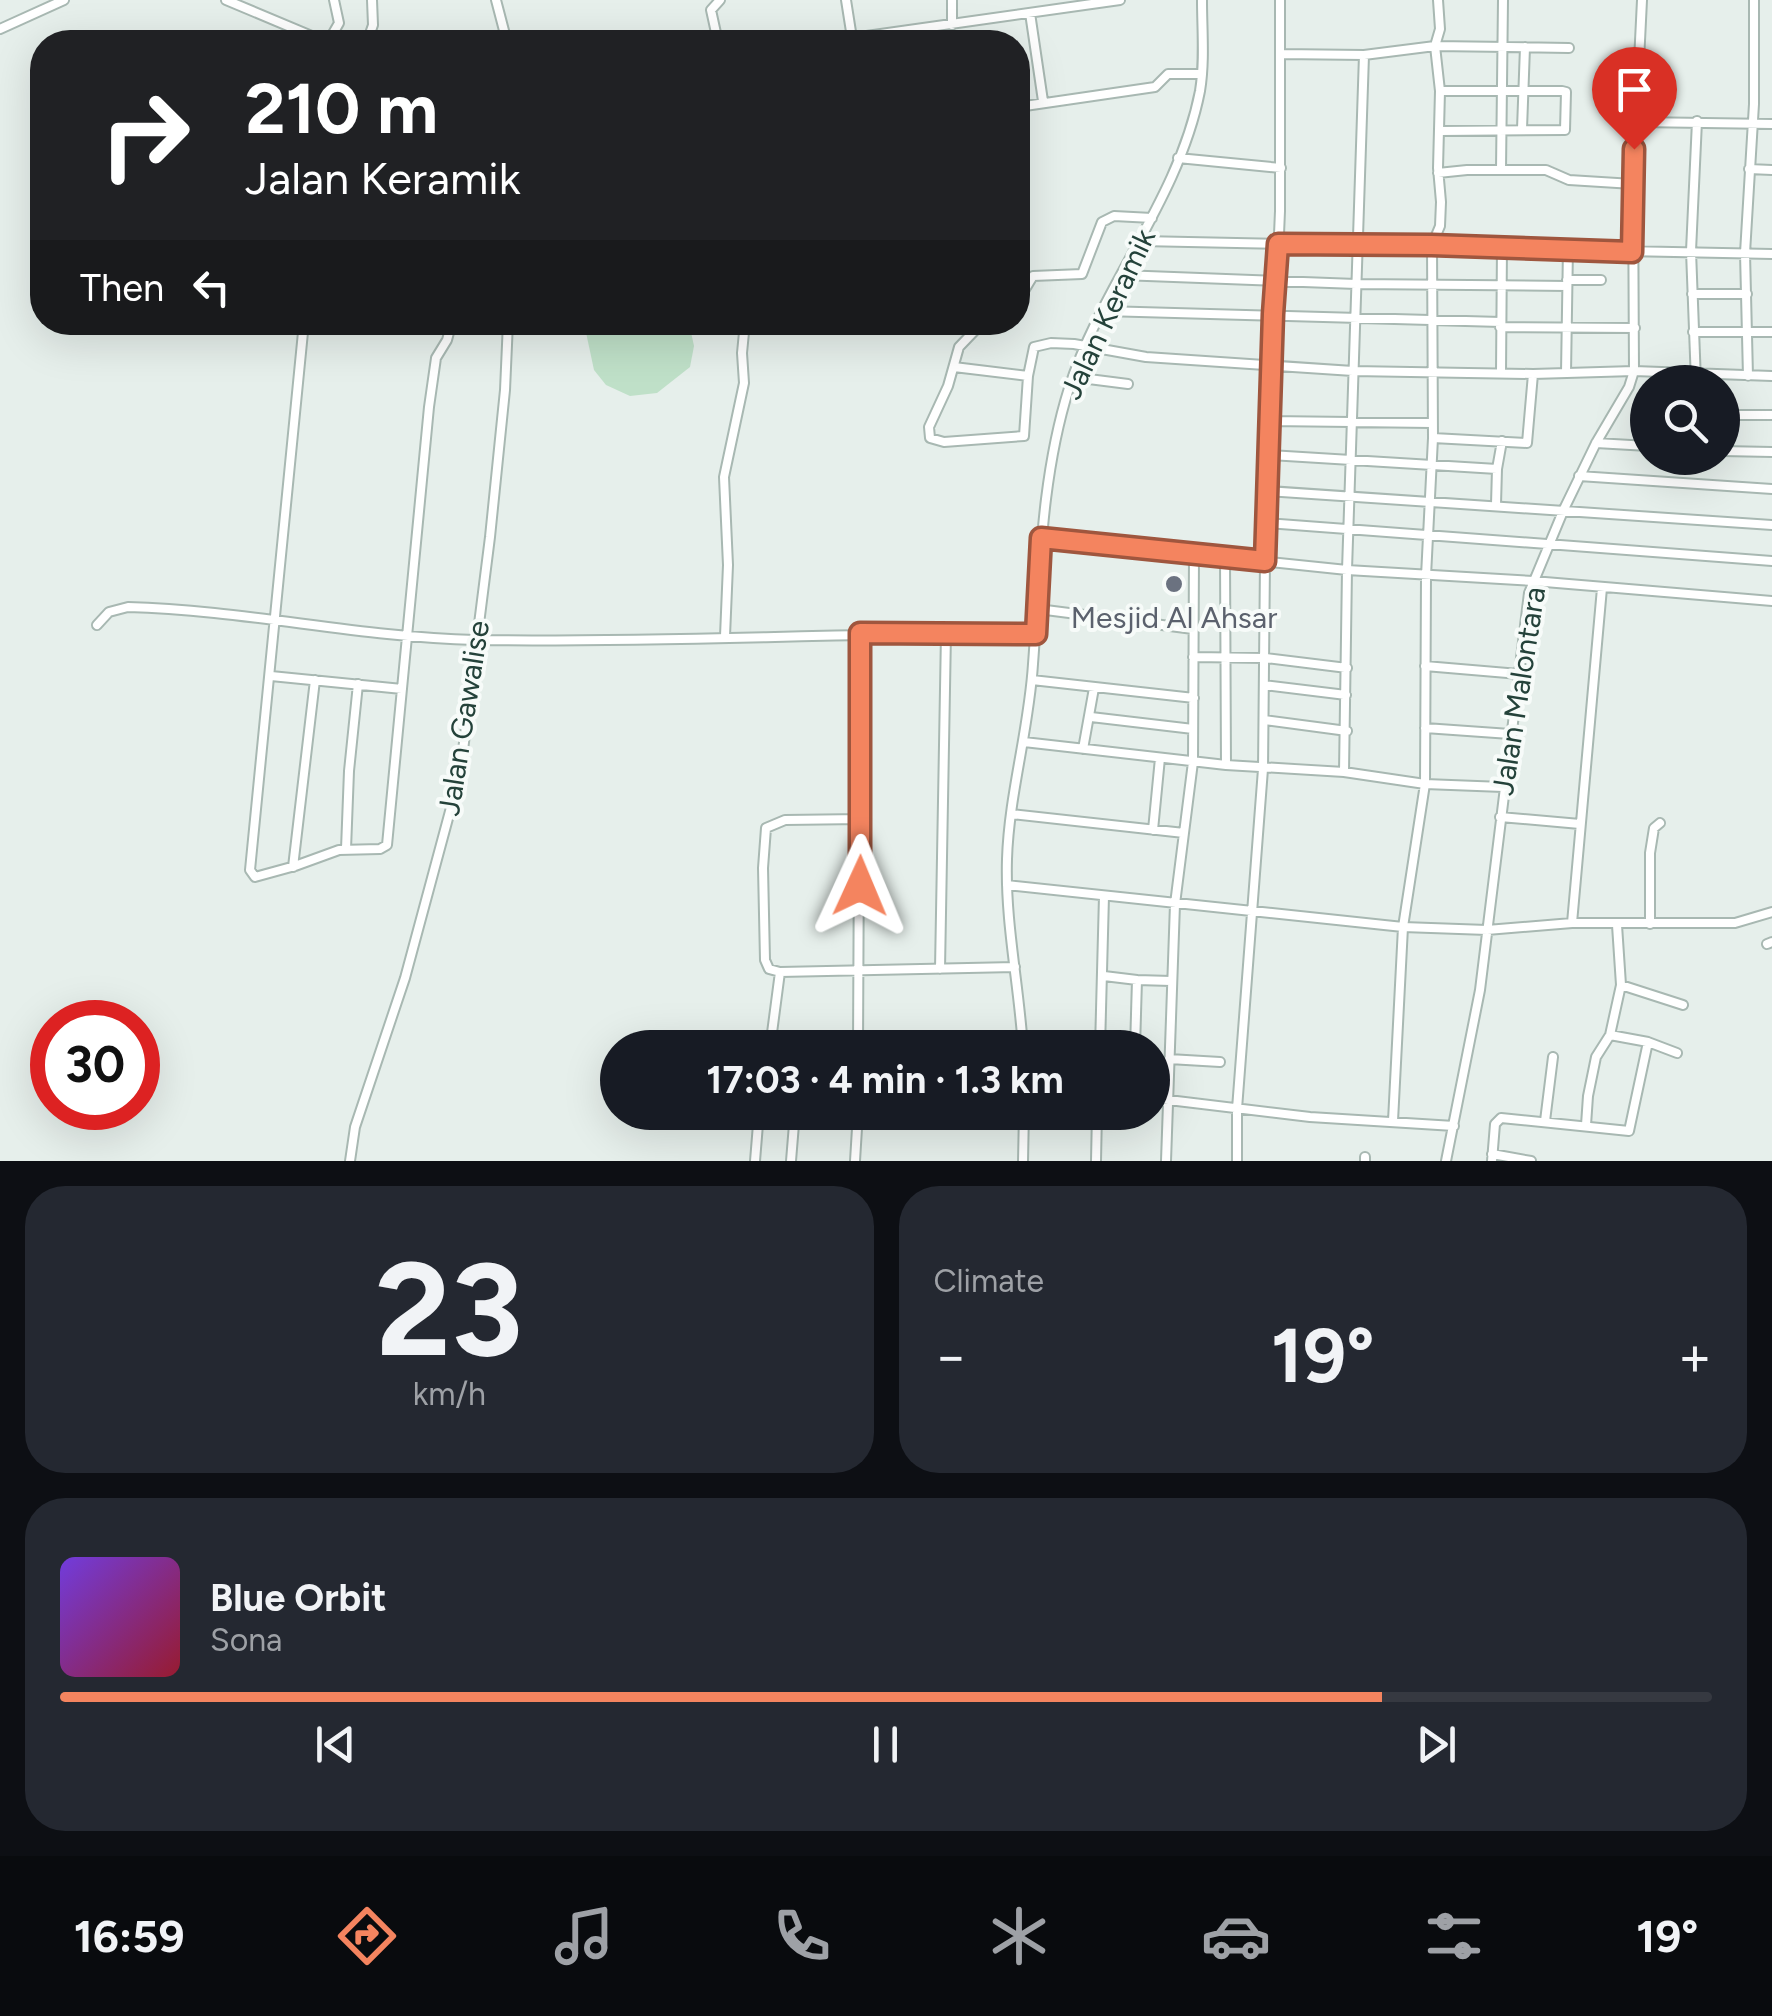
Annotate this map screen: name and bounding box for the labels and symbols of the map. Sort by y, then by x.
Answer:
pin [1592,47,1677,150]
street label: Jalan Keramik [1052,222,1163,405]
marker: Mesjid Al Ahsar [1163,573,1185,595]
street label: Jalan Malontara [1484,584,1553,798]
place label: Mesjid Al Ahsar [1071,599,1277,636]
street label: Jalan Gawalise [430,618,497,818]
position arrow [808,834,912,938]
speed limit sign: 30 [30,1000,160,1130]

